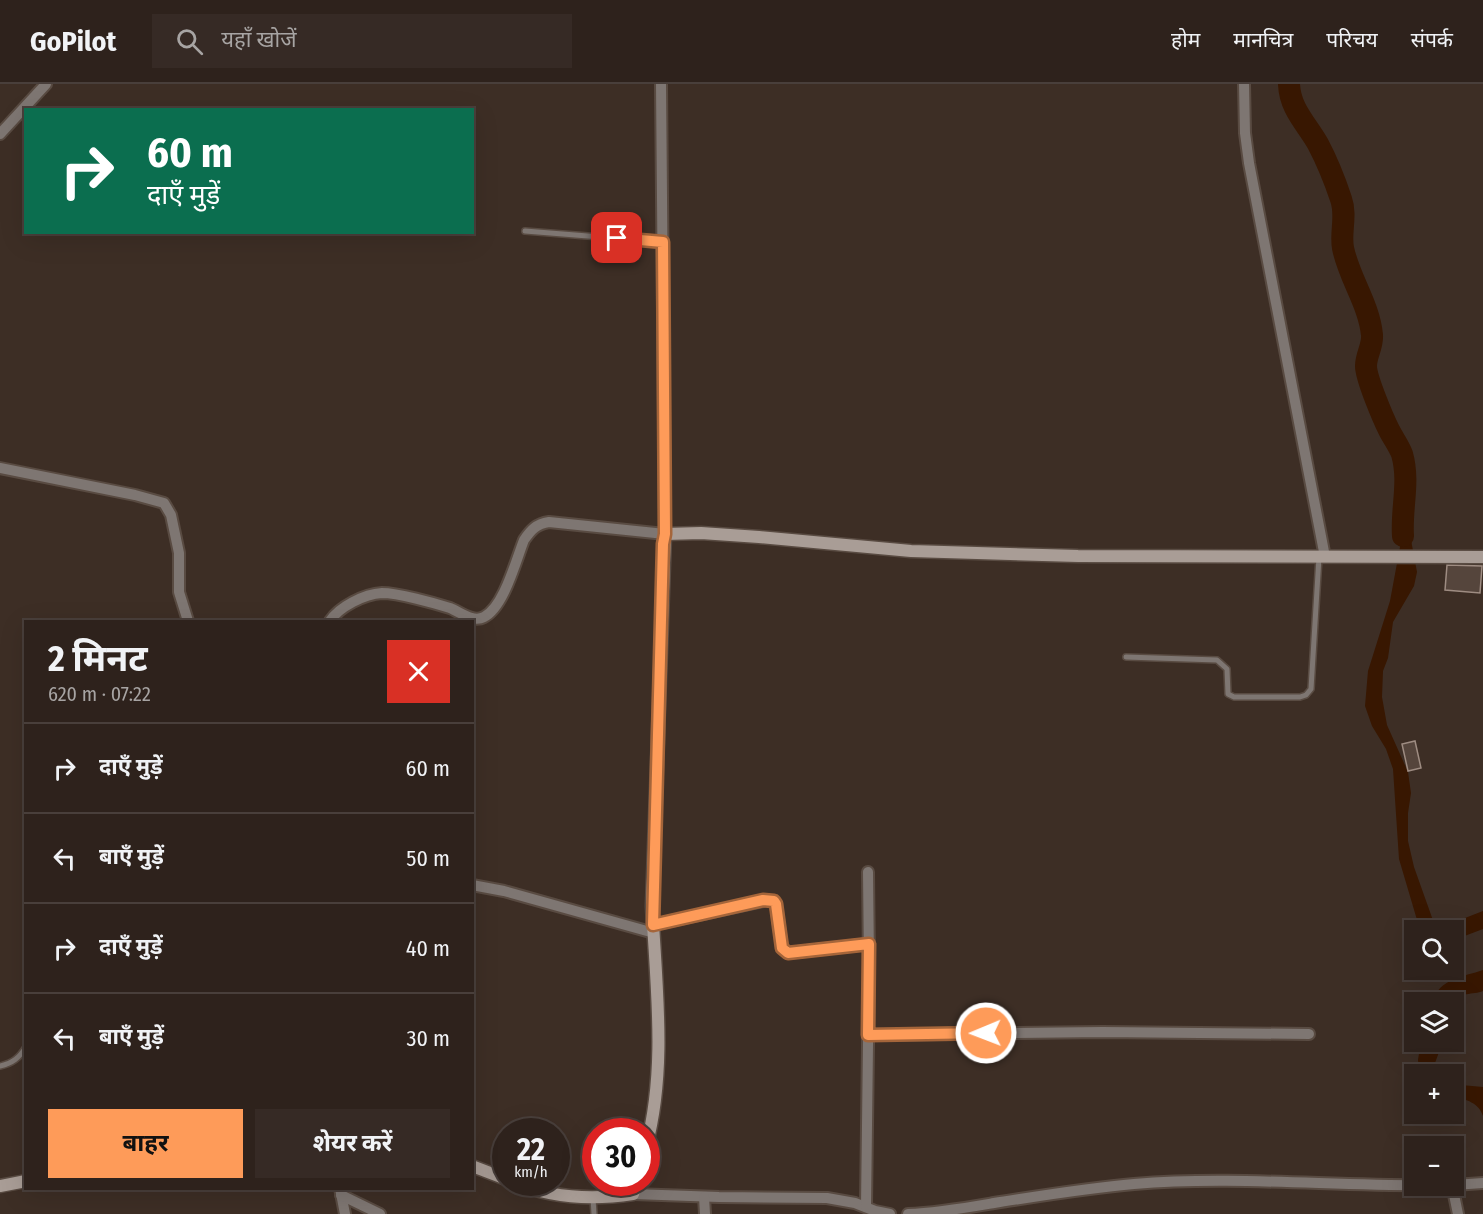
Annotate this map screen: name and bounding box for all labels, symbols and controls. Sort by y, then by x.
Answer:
search box [152,14,572,68]
text: GoPilot [30,25,116,58]
icon: search [173,25,206,58]
text: यहाँ खोजें [221,26,297,53]
text: होम [1171,27,1200,53]
text: मानचित्र [1233,27,1293,53]
text: परिचय [1326,27,1378,53]
text: संपर्क [1411,27,1453,53]
text: 60 m [147,128,233,178]
icon: right [48,132,126,210]
text: दाएँ मुड़ें [147,179,220,211]
pin [591,212,642,263]
icon: arrive [600,221,633,254]
text: 2 मिनट [48,637,148,681]
button: close [387,640,450,703]
text: 620 m · 07:22 [48,682,151,706]
icon: right [48,752,81,785]
text: दाएँ मुड़ें [99,753,163,780]
text: 60 m [406,755,450,782]
icon: left [48,842,81,875]
text: बाएँ मुड़ें [99,843,164,870]
text: 50 m [406,845,450,872]
map controls [1404,920,1464,1196]
button: search [1404,920,1464,980]
icon: right [48,932,81,965]
text: दाएँ मुड़ें [99,933,163,960]
text: 40 m [406,935,450,962]
button: layers [1404,992,1464,1052]
position arrow [954,1001,1018,1065]
icon: left [48,1022,81,1055]
text: बाएँ मुड़ें [99,1023,164,1050]
text: 30 m [407,1025,450,1052]
button: + [1404,1064,1464,1124]
button: बाहर [48,1109,243,1178]
button: शेयर करें [255,1109,450,1178]
speed limit sign: 30 [582,1118,660,1196]
text: 22 [517,1132,545,1168]
button: − [1404,1136,1464,1196]
text: km/h [514,1163,548,1181]

